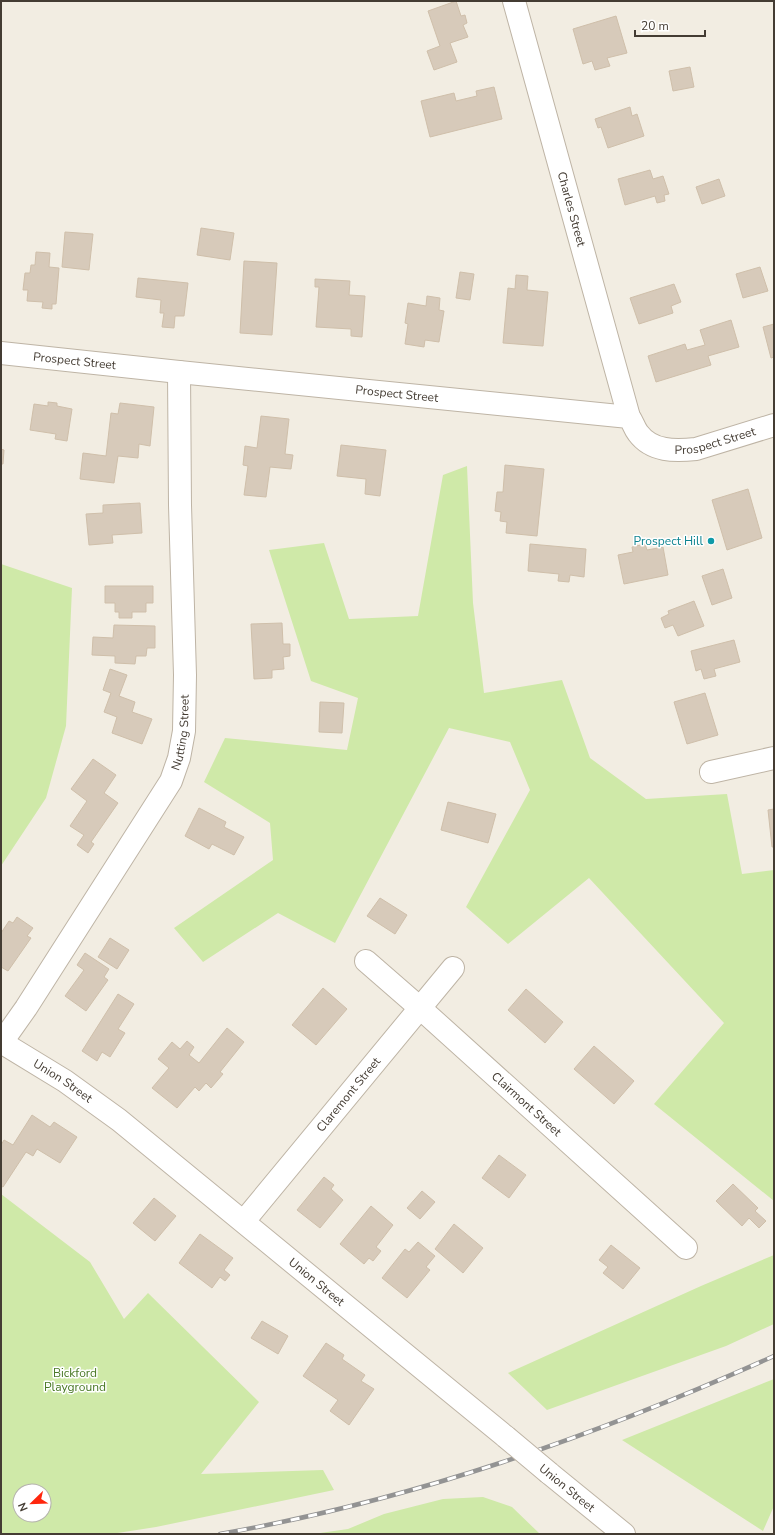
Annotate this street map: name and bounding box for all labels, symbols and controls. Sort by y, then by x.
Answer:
scale bar [635,12,705,38]
text: 20 m [641,18,669,34]
street label: Charles Street [554,170,590,249]
street label: Prospect Street [32,348,118,373]
street label: Prospect Street [355,382,440,406]
street label: Prospect Street [675,423,758,458]
place label: Prospect Hill [634,533,703,549]
marker: Prospect Hill [706,536,716,546]
street label: Nutting Street [167,694,193,772]
street label: Claremont Street [313,1053,385,1135]
street label: Union Street [30,1056,96,1107]
street label: Clairmont Street [488,1068,565,1140]
street label: Union Street [285,1254,349,1310]
park label: Bickford Playground [44,1365,106,1395]
street label: Union Street [536,1460,599,1516]
north arrow [12,1483,52,1523]
text: N [15,1500,32,1513]

